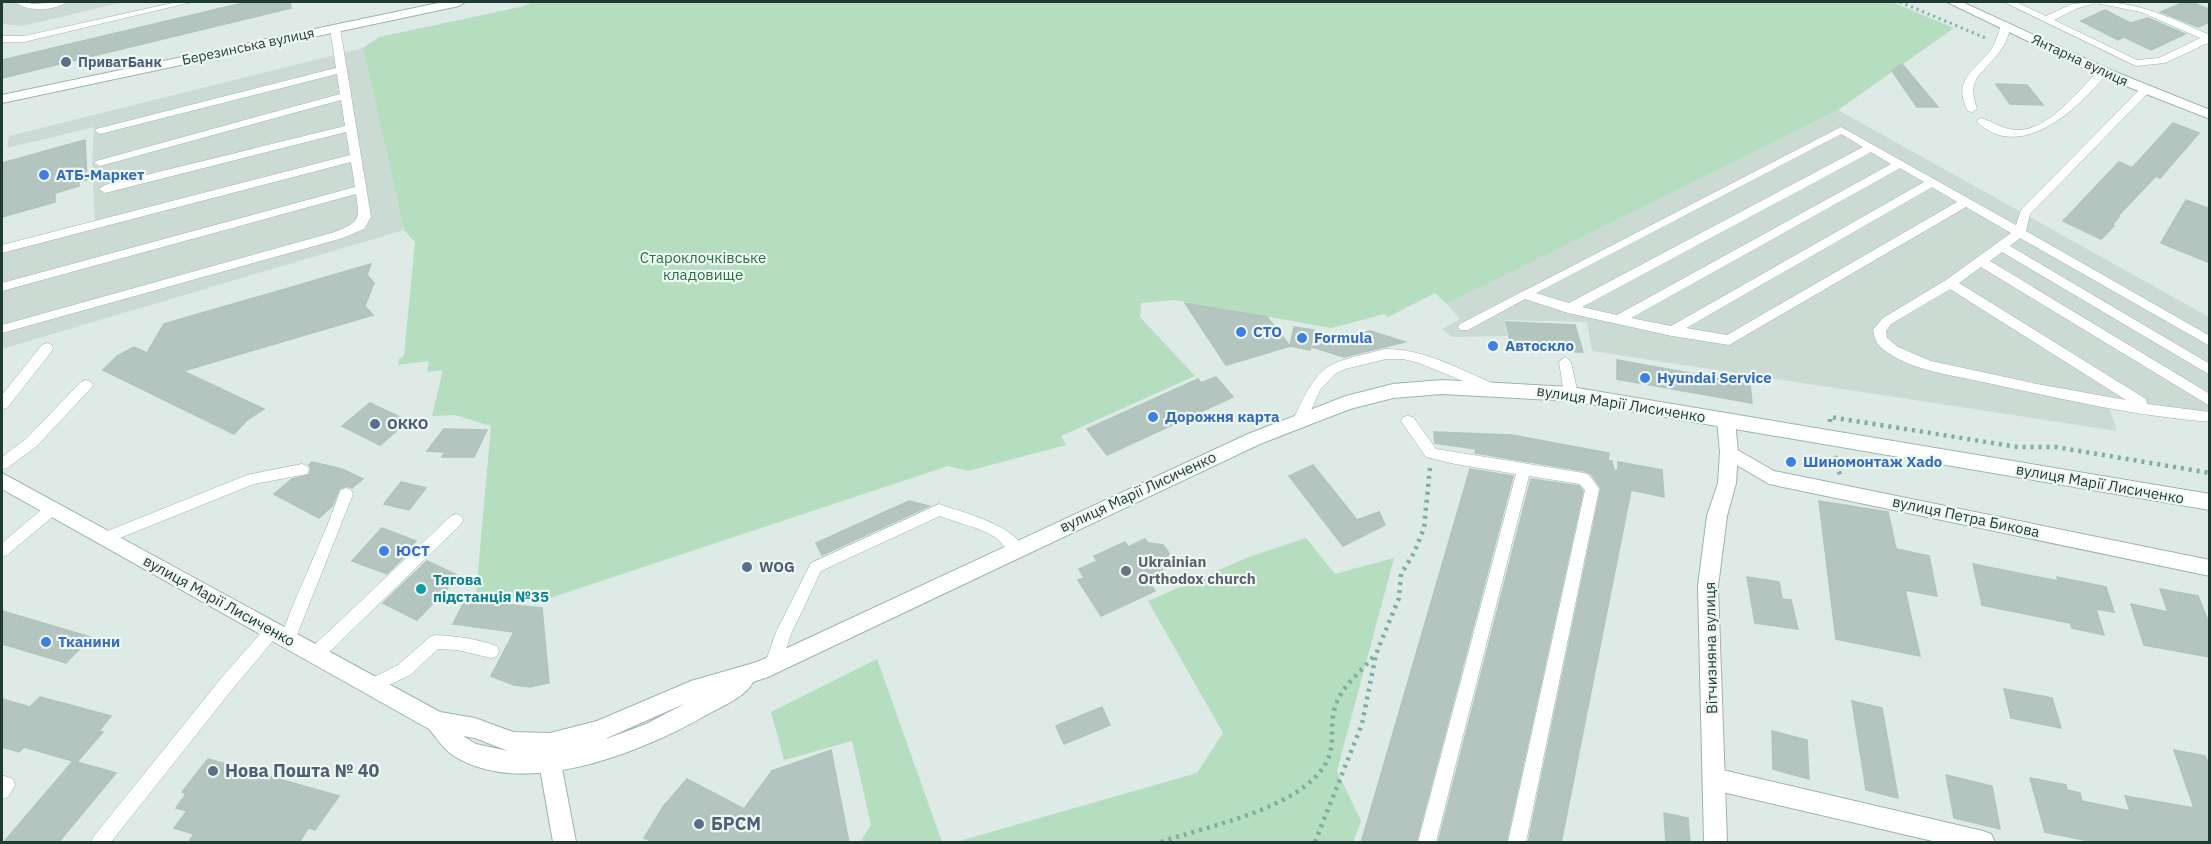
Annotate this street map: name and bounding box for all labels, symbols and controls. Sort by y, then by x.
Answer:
street label: Березинська вулиця [180,23,316,69]
street label: Янтарна вулиця [2029,30,2131,90]
place label: ПриватБанк [78,53,162,71]
marker: ПриватБанк [59,55,73,69]
place label: АТБ-Маркет [56,165,145,184]
marker: АТБ-Маркет [37,168,51,182]
park label: Староклочківське кладовище [640,248,766,284]
place label: СТО [1253,322,1282,341]
marker: СТО [1234,325,1248,339]
place label: Formula [1314,328,1373,347]
marker: Formula [1295,331,1309,345]
place label: Автоскло [1505,336,1574,355]
marker: Автоскло [1486,339,1500,353]
place label: Hyundai Service [1657,368,1772,387]
marker: Hyundai Service [1638,371,1652,385]
street label: вулиця Марії Лисиченко [1535,381,1707,426]
place label: Дорожня карта [1165,407,1280,426]
marker: Дорожня карта [1146,410,1160,424]
place label: ОККО [387,414,428,433]
marker: ОККО [368,417,382,431]
street label: вулиця Марії Лисиченко [1056,447,1219,536]
place label: Шиномонтаж Xado [1803,452,1942,471]
marker: Шиномонтаж Xado [1784,455,1798,469]
street label: вулиця Марії Лисиченко [2014,459,2186,508]
street label: вулиця Петра Бикова [1891,492,2042,541]
place label: ЮСТ [396,541,430,560]
marker: ЮСТ [377,544,391,558]
street label: вулиця Марії Лисиченко [140,551,298,650]
place label: Ukrainian Orthodox church [1138,552,1256,588]
place label: WOG [759,557,795,576]
marker: WOG [740,560,754,574]
marker: Ukrainian Orthodox church [1119,564,1133,578]
place label: Тягова пiдстанцiя №35 [433,570,549,606]
marker: Тягова пiдстанцiя №35 [414,582,428,596]
street label: Вітчизняна вулиця [1700,582,1721,714]
place label: Тканини [58,632,120,651]
marker: Тканини [39,635,53,649]
place label: Нова Пошта № 40 [225,759,380,782]
marker: Нова Пошта № 40 [206,764,220,778]
place label: БРСМ [711,812,761,835]
marker: БРСМ [692,817,706,831]

